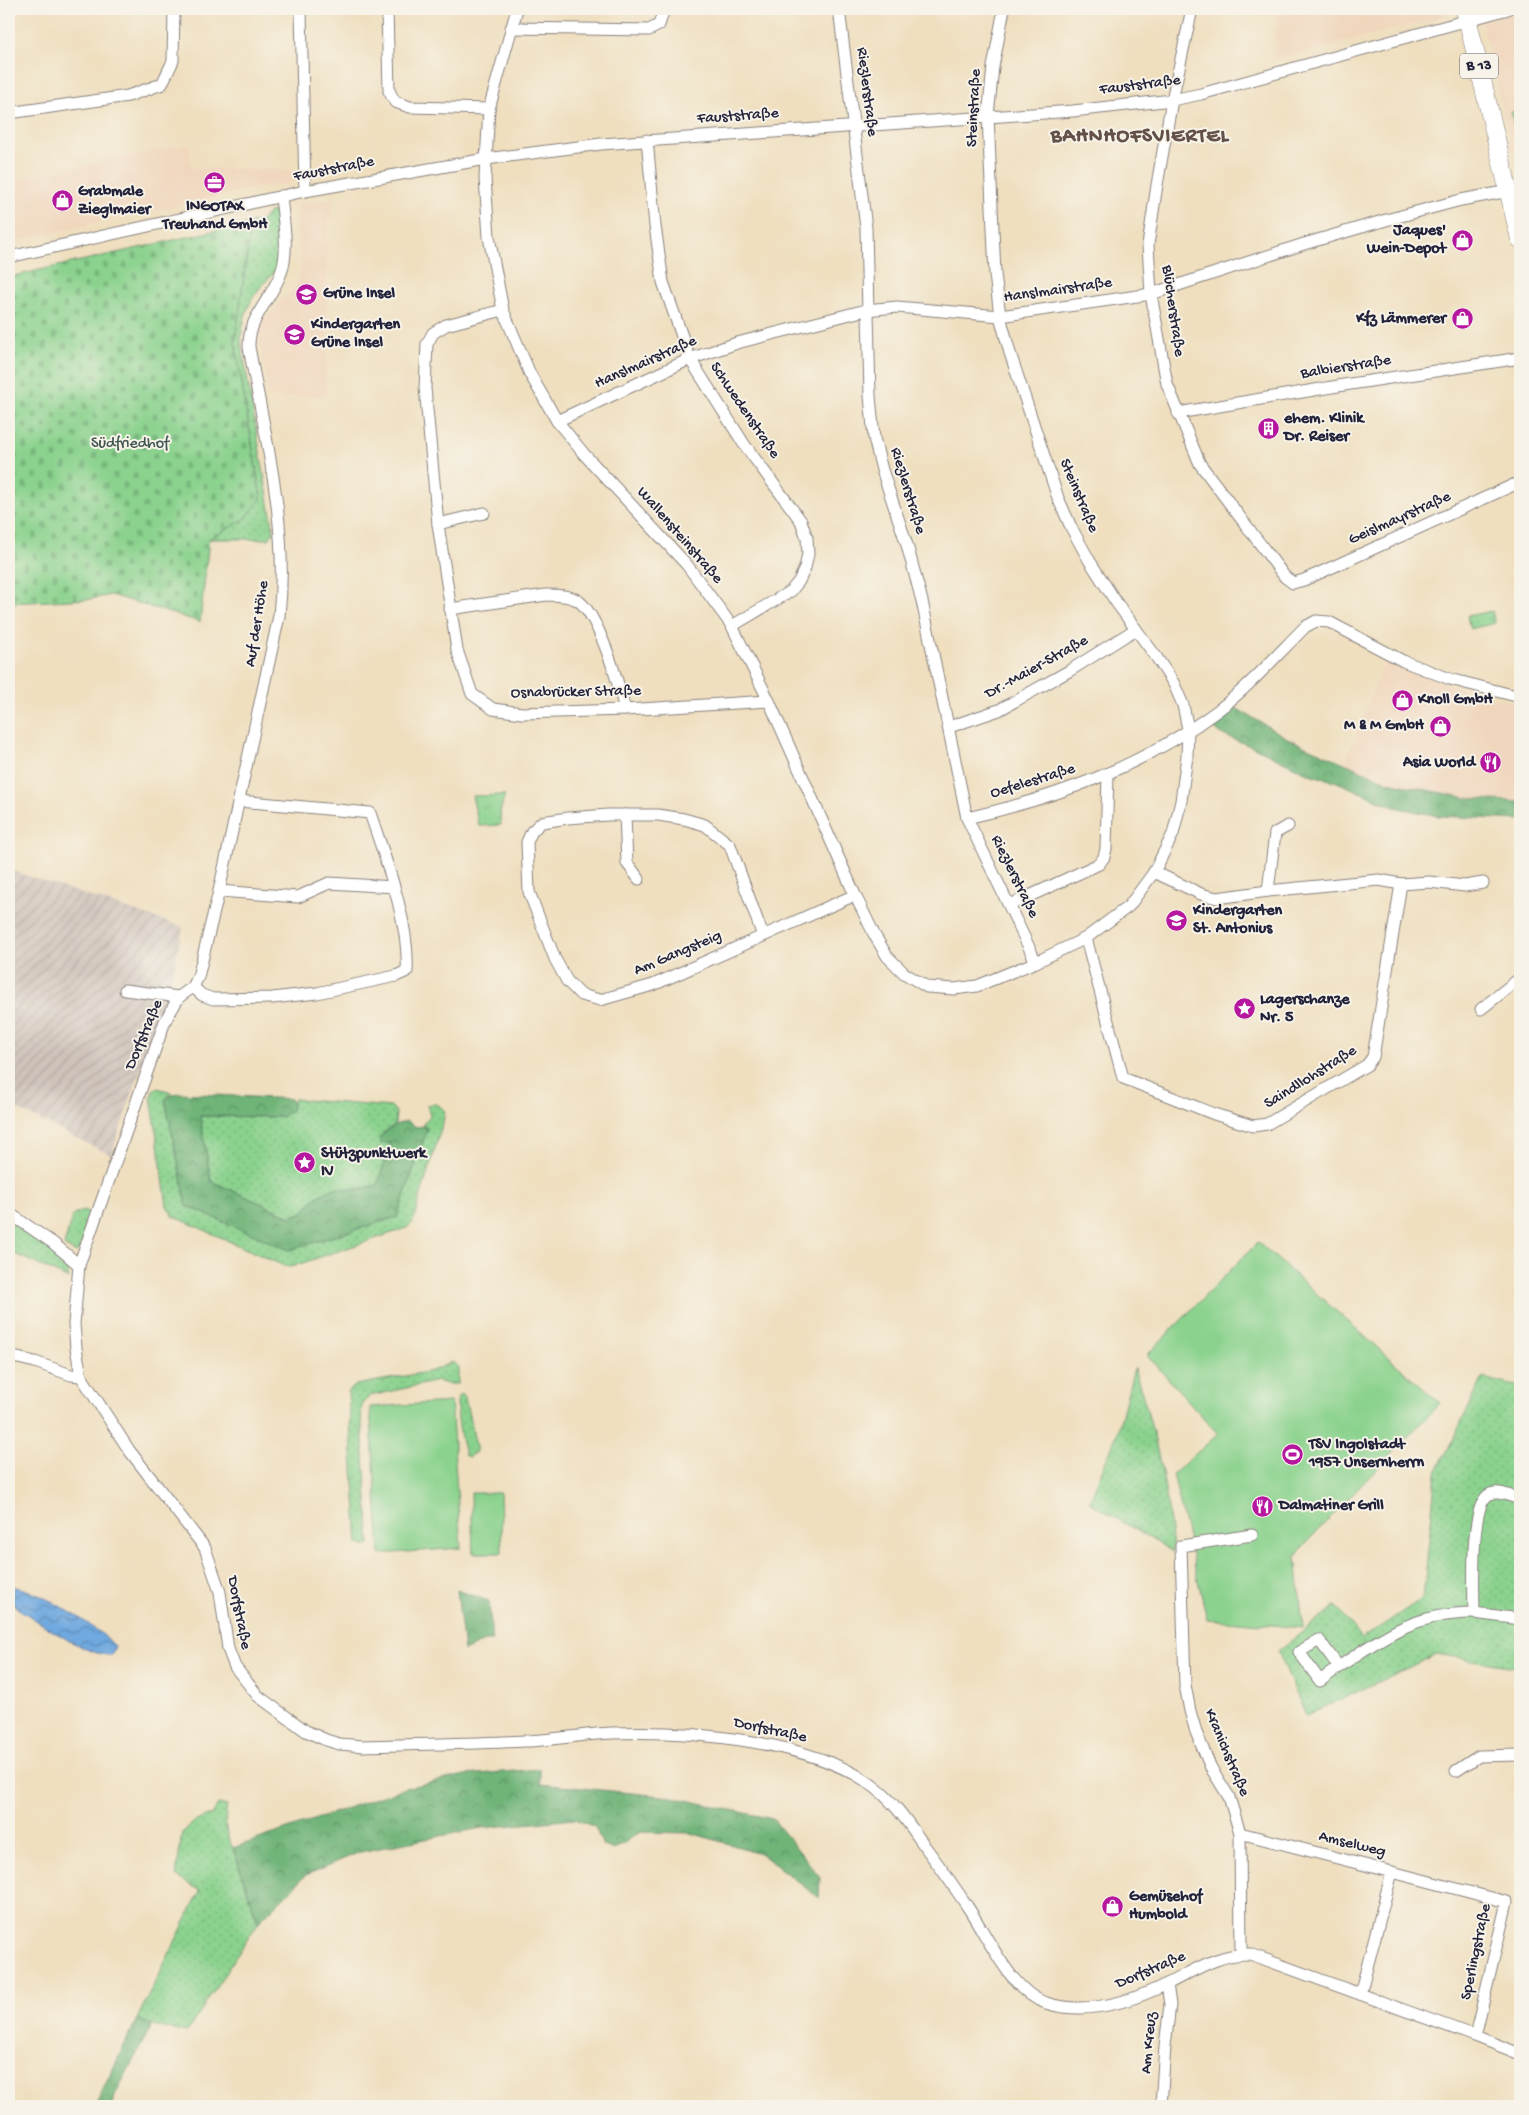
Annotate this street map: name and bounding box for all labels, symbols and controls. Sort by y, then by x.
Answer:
street label: Riezlerstraße [851,46,881,138]
road number: B 13 [1460,54,1498,78]
street label: Steinstraße [963,68,987,148]
street label: Fauststraße [1097,71,1183,101]
street label: Fauststraße [695,105,780,129]
district label: BAHNHOFSVIERTEL [1050,125,1230,150]
street label: Fauststraße [291,153,377,187]
office icon: INGOTAX Treuhand GmbH [203,171,227,195]
place label: Grabmale Zieglmaier [78,183,153,220]
shop icon: Grabmale Zieglmaier [50,189,74,213]
place label: INGOTAX Treuhand GmbH [161,198,268,235]
place label: Jaques' Wein-Depot [1366,222,1447,259]
shop icon: Jaques' Wein-Depot [1450,228,1474,252]
street label: Blücherstraße [1156,263,1188,359]
street label: Hanslmairstraße [1003,274,1114,308]
school or university icon: Grüne Insel [295,282,319,306]
place label: Grüne Insel [323,285,396,304]
shop icon: Kfz Lämmerer [1450,307,1474,331]
place label: Kfz Lämmerer [1355,309,1448,329]
place label: Kindergarten Grüne Insel [310,316,401,353]
school or university icon: Kindergarten Grüne Insel [283,322,307,346]
street label: Hanslmairstraße [592,332,700,394]
street label: Balbierstraße [1298,351,1393,385]
street label: Schwedenstraße [705,359,784,463]
place label: ehem. Klinik Dr. Reiser [1282,410,1365,447]
building icon: ehem. Klinik Dr. Reiser [1256,416,1280,440]
park label: Südfriedhof [91,435,170,454]
street label: Riezlerstraße [885,445,929,537]
street label: Steinstraße [1054,456,1102,536]
street label: Wallensteinstraße [632,484,727,589]
street label: Geislmayrstraße [1346,488,1455,550]
street label: Auf der Höhe [242,579,274,668]
street label: Dr.-Maier-Straße [981,631,1093,705]
street label: Osnabrücker Straße [511,682,642,704]
shop icon: Knoll GmbH [1390,688,1414,712]
place label: Knoll GmbH [1417,691,1493,710]
shop icon: M & M GmbH [1428,714,1452,738]
place label: M & M GmbH [1344,717,1425,736]
restaurant icon: Asia World [1479,751,1503,775]
place label: Asia World [1402,754,1477,773]
street label: Oefelestraße [988,760,1078,804]
street label: Riezlerstraße [986,833,1042,922]
place label: Kindergarten St. Antonius [1192,902,1283,939]
school or university icon: Kindergarten St. Antonius [1165,908,1189,932]
street label: Am Gangsteig [631,927,725,981]
place label: Lagerschanze Nr. 5 [1260,991,1350,1028]
street label: Dorfstraße [121,996,169,1074]
place icon: Lagerschanze Nr. 5 [1232,997,1256,1021]
street label: Saindllohstraße [1261,1042,1361,1114]
place label: Stützpunktwerk IV [321,1145,428,1182]
place icon: Stützpunktwerk IV [293,1151,317,1175]
place label: TSV Ingolstadt 1957 Unsernherrn [1307,1436,1424,1473]
sports icon: TSV Ingolstadt 1957 Unsernherrn [1281,1442,1305,1466]
restaurant icon: Dalmatiner Grill [1251,1494,1275,1518]
place label: Dalmatiner Grill [1277,1497,1384,1516]
street label: Dorfstraße [221,1574,255,1652]
street label: Kranichstraße [1199,1706,1253,1800]
street label: Dorfstraße [731,1714,809,1748]
street label: Amselweg [1317,1828,1387,1862]
place label: Gemüsehof Humbold [1129,1887,1204,1925]
shop icon: Gemüsehof Humbold [1101,1894,1125,1918]
street label: Sperlingstraße [1458,1901,1497,2002]
street label: Dorfstraße [1112,1947,1190,1995]
street label: Am Kreuz [1138,2010,1162,2075]

